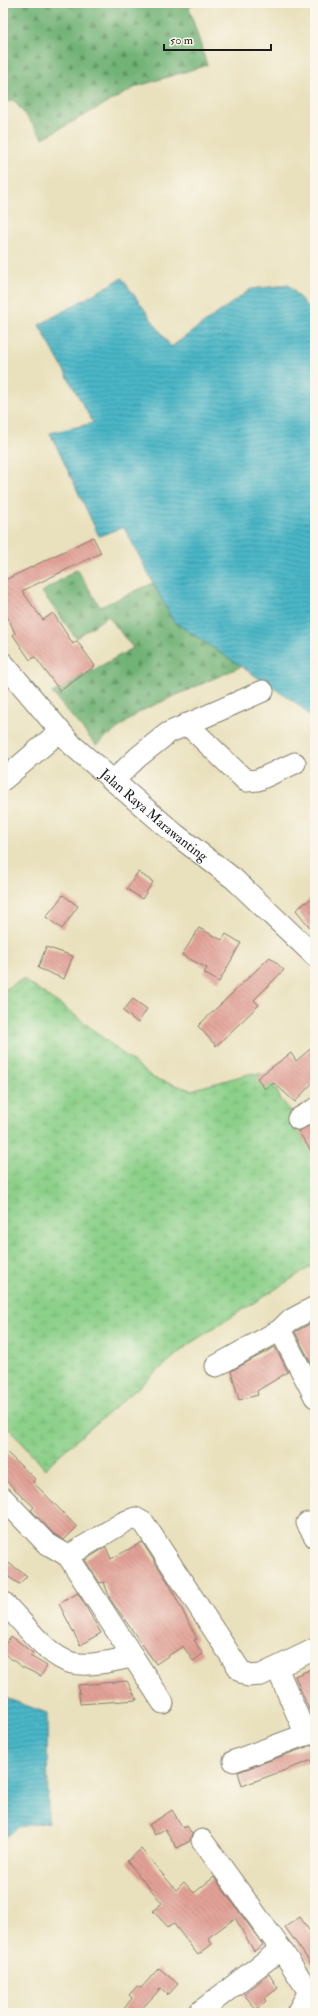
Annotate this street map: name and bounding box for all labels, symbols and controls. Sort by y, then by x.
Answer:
scale bar [164,26,271,52]
text: 50 m [170,33,194,48]
street label: Jalan Raya Marawanting [96,764,212,865]

